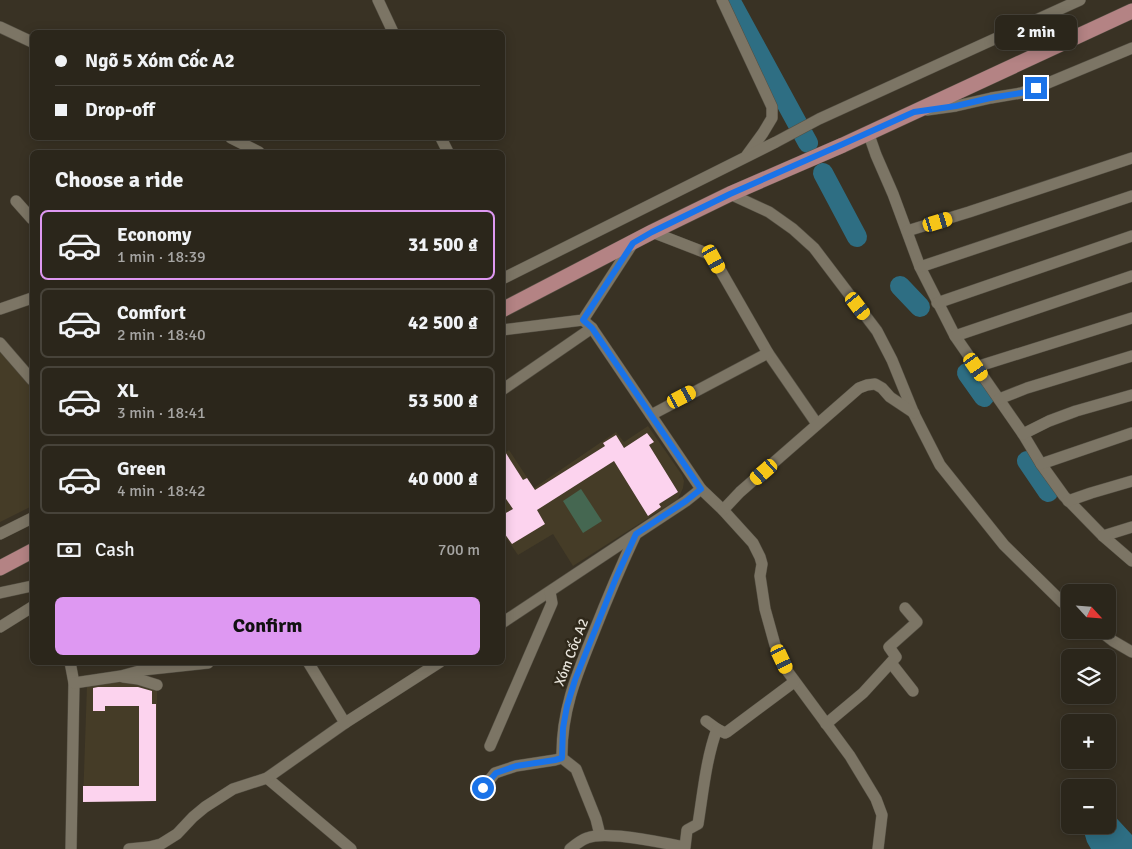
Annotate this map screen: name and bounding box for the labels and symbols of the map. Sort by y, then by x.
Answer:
callout: 2 min [995,16,1077,51]
route end [1025,77,1047,99]
car [921,210,954,234]
car [700,242,727,276]
car [842,290,873,322]
car [961,350,990,384]
car [665,383,698,411]
car [747,456,780,488]
north arrow [1061,584,1116,639]
street label: Xóm Cốc A2 [551,616,592,688]
car [768,642,795,676]
route start [472,777,494,799]

